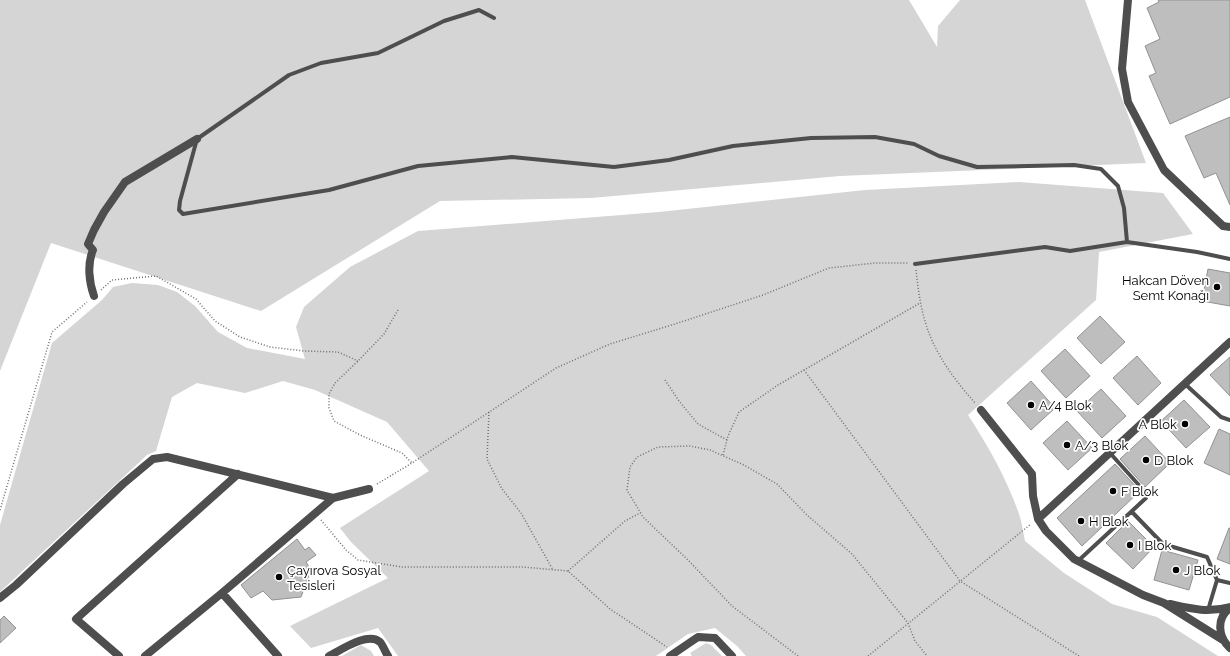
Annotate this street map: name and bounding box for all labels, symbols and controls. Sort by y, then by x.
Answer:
place label: Hakcan Döven Semt Konağı [1122,273,1209,303]
marker: Hakcan Döven Semt Konağı [1212,282,1222,292]
place label: A/4 Blok [1039,398,1092,413]
marker: A/4 Blok [1026,400,1036,410]
place label: A Blok [1138,417,1177,432]
marker: A Blok [1180,419,1190,429]
place label: A/3 Blok [1075,438,1128,453]
marker: A/3 Blok [1062,440,1072,450]
place label: D Blok [1154,453,1194,468]
marker: D Blok [1141,455,1151,465]
place label: F Blok [1121,484,1159,499]
marker: F Blok [1108,486,1118,496]
place label: H Blok [1089,514,1129,529]
marker: H Blok [1076,516,1086,526]
place label: I Blok [1138,538,1171,553]
marker: I Blok [1125,540,1135,550]
place label: Çayırova Sosyal Tesisleri [287,563,381,593]
place label: J Blok [1184,563,1220,578]
marker: J Blok [1171,565,1181,575]
marker: Çayırova Sosyal Tesisleri [274,572,284,582]

